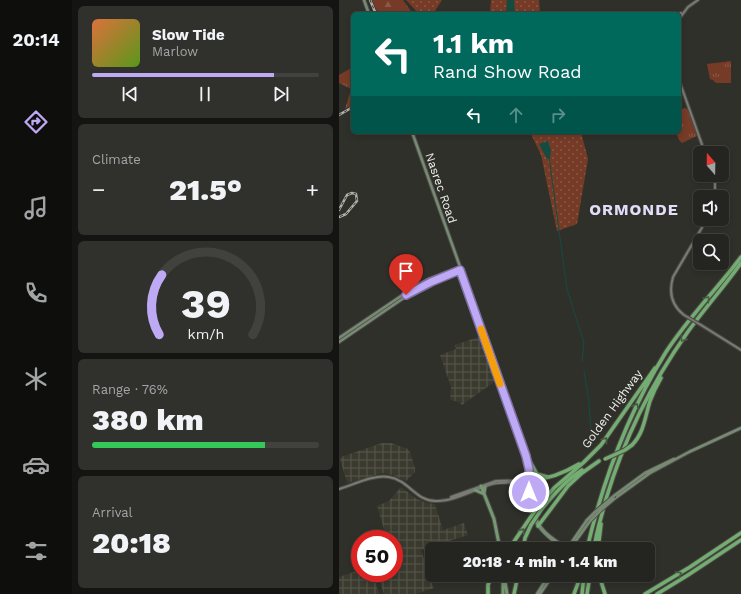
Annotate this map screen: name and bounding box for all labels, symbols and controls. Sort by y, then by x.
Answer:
text: Slow Tide [152,26,225,44]
text: 1.1 km [433,27,514,60]
icon: left [367,28,419,80]
text: 20:14 [12,29,60,50]
text: Marlow [152,44,198,59]
text: Rand Show Road [433,61,582,82]
icon: previous [119,83,141,105]
icon: pause [194,83,216,105]
icon: next [270,83,292,105]
icon: left [463,104,485,126]
icon: ahead [505,104,527,126]
icon: right [547,104,569,126]
icon: directions [22,108,50,136]
north arrow [693,146,729,182]
map controls [693,146,729,270]
street label: Nasrec Road [422,151,460,225]
text: Climate [92,152,141,167]
text: 21.5° [169,172,242,207]
text: − [92,177,105,202]
text: + [306,177,319,202]
button: sound [693,190,729,226]
icon: music [22,194,50,222]
district label: ORMONDE [589,200,679,219]
button: search [693,234,729,270]
pin [389,254,423,295]
icon: arrive [395,260,417,282]
icon: phone [22,279,50,307]
text: 39 [180,279,231,328]
one-way arrow [702,296,709,304]
text: km/h [187,326,224,342]
one-way arrow [680,335,688,342]
icon: climate [22,365,50,393]
street label: Golden Highway [579,366,646,451]
text: Range · 76% [92,382,168,397]
text: 380 km [92,402,204,437]
one-way arrow [631,403,639,411]
one-way arrow [600,437,607,444]
icon: car [22,451,50,479]
position arrow [508,471,550,513]
text: Arrival [92,505,133,520]
text: 20:18 [92,525,171,560]
one-way arrow [517,528,525,535]
speed limit sign: 50 [351,530,403,582]
icon: filters [22,537,50,565]
text: 20:18 · 4 min · 1.4 km [463,553,617,571]
one-way arrow [675,571,682,579]

